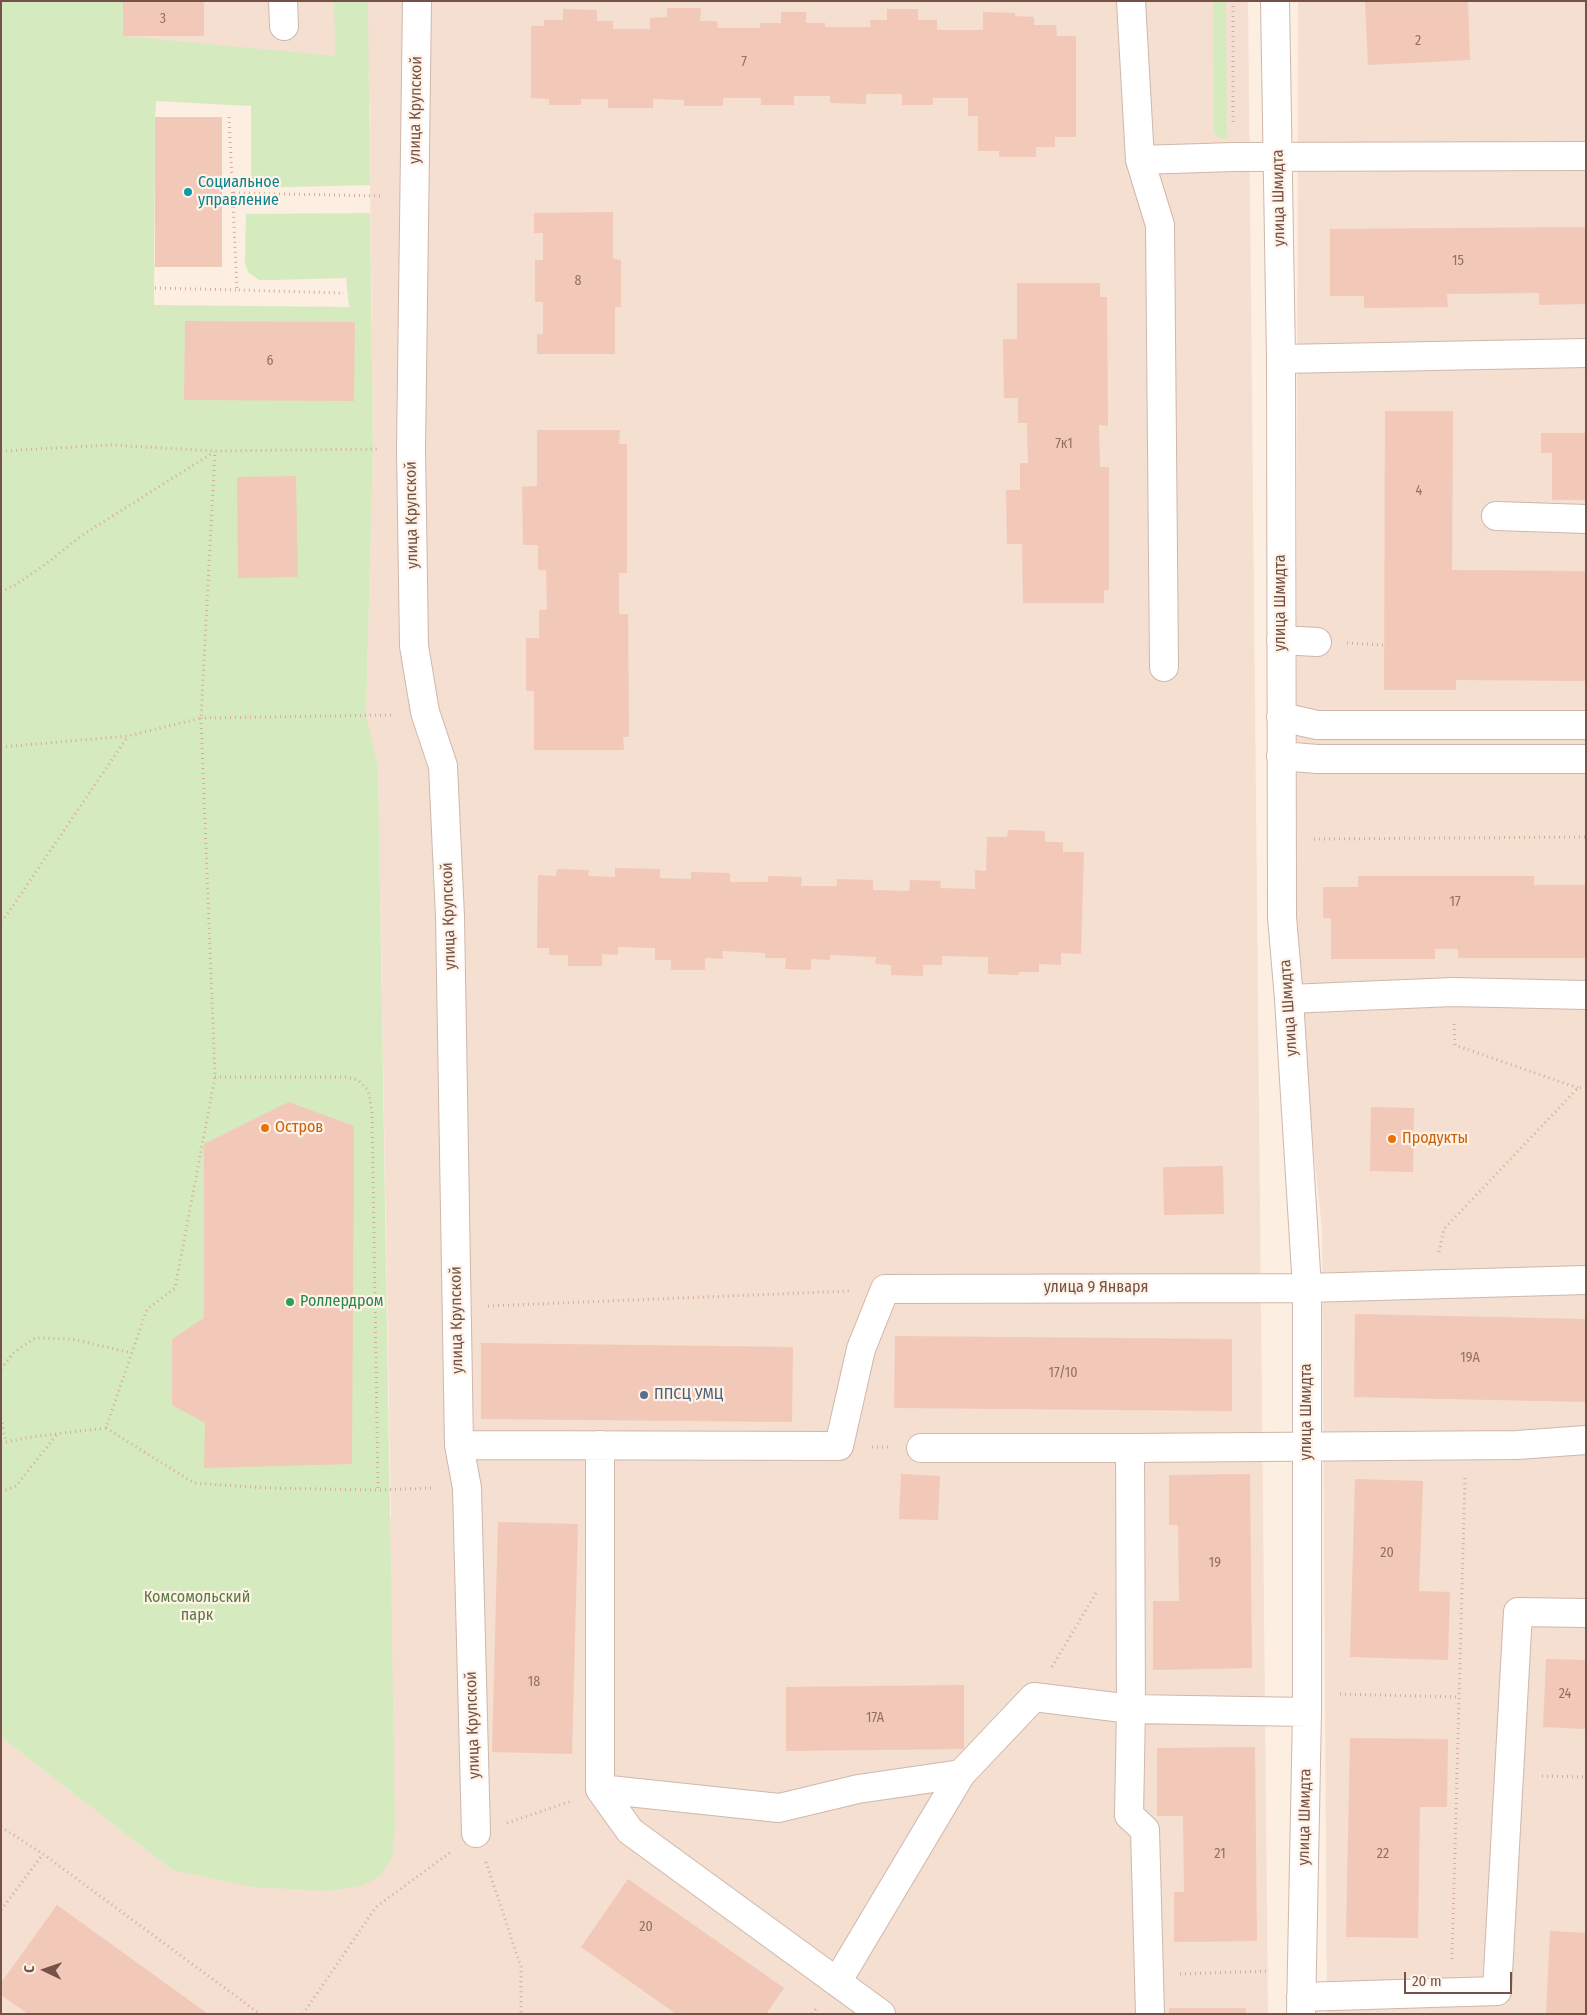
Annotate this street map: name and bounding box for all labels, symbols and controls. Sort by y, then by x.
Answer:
house number: 3 [160,11,166,27]
house number: 2 [1415,33,1421,49]
house number: 7 [741,54,747,70]
street label: улица Крупской [405,56,427,164]
street label: улица Шмидта [1269,149,1289,247]
place label: Социальное управление [198,173,280,211]
marker: Социальное управление [182,186,194,198]
house number: 15 [1452,253,1464,269]
house number: 8 [575,273,581,289]
house number: 6 [267,353,273,369]
house number: 7к1 [1055,436,1073,452]
street label: улица Крупской [401,461,423,569]
house number: 4 [1416,483,1422,499]
street label: улица Шмидта [1271,554,1291,652]
street label: улица Крупской [438,862,460,970]
house number: 17 [1449,894,1461,910]
street label: улица Шмидта [1276,959,1302,1057]
place label: Остров [275,1118,323,1138]
marker: Остров [259,1122,271,1134]
place label: Продукты [1402,1129,1468,1149]
marker: Продукты [1386,1133,1398,1145]
street label: улица Крупской [446,1266,468,1374]
street label: улица 9 Января [1044,1278,1148,1298]
place label: Роллердром [300,1292,384,1312]
marker: Роллердром [284,1296,296,1308]
house number: 19А [1460,1350,1480,1366]
street label: улица Шмидта [1297,1363,1317,1461]
house number: 17/10 [1048,1365,1078,1381]
place label: ППСЦ УМЦ [654,1385,724,1405]
marker: ППСЦ УМЦ [638,1389,650,1401]
house number: 20 [1380,1545,1394,1561]
house number: 19 [1209,1555,1221,1571]
park label: Комсомольский парк [144,1588,250,1626]
street label: улица Крупской [462,1671,484,1779]
house number: 18 [528,1674,540,1690]
house number: 24 [1559,1686,1571,1702]
house number: 17А [866,1710,884,1726]
street label: улица Шмидта [1295,1768,1315,1866]
house number: 21 [1214,1846,1226,1862]
house number: 22 [1377,1846,1389,1862]
house number: 20 [639,1919,653,1935]
north arrow [20,1945,70,1995]
scale bar [1407,1962,1514,1994]
text: С [21,1965,38,1973]
text: 20 m [1412,1972,1442,1990]

